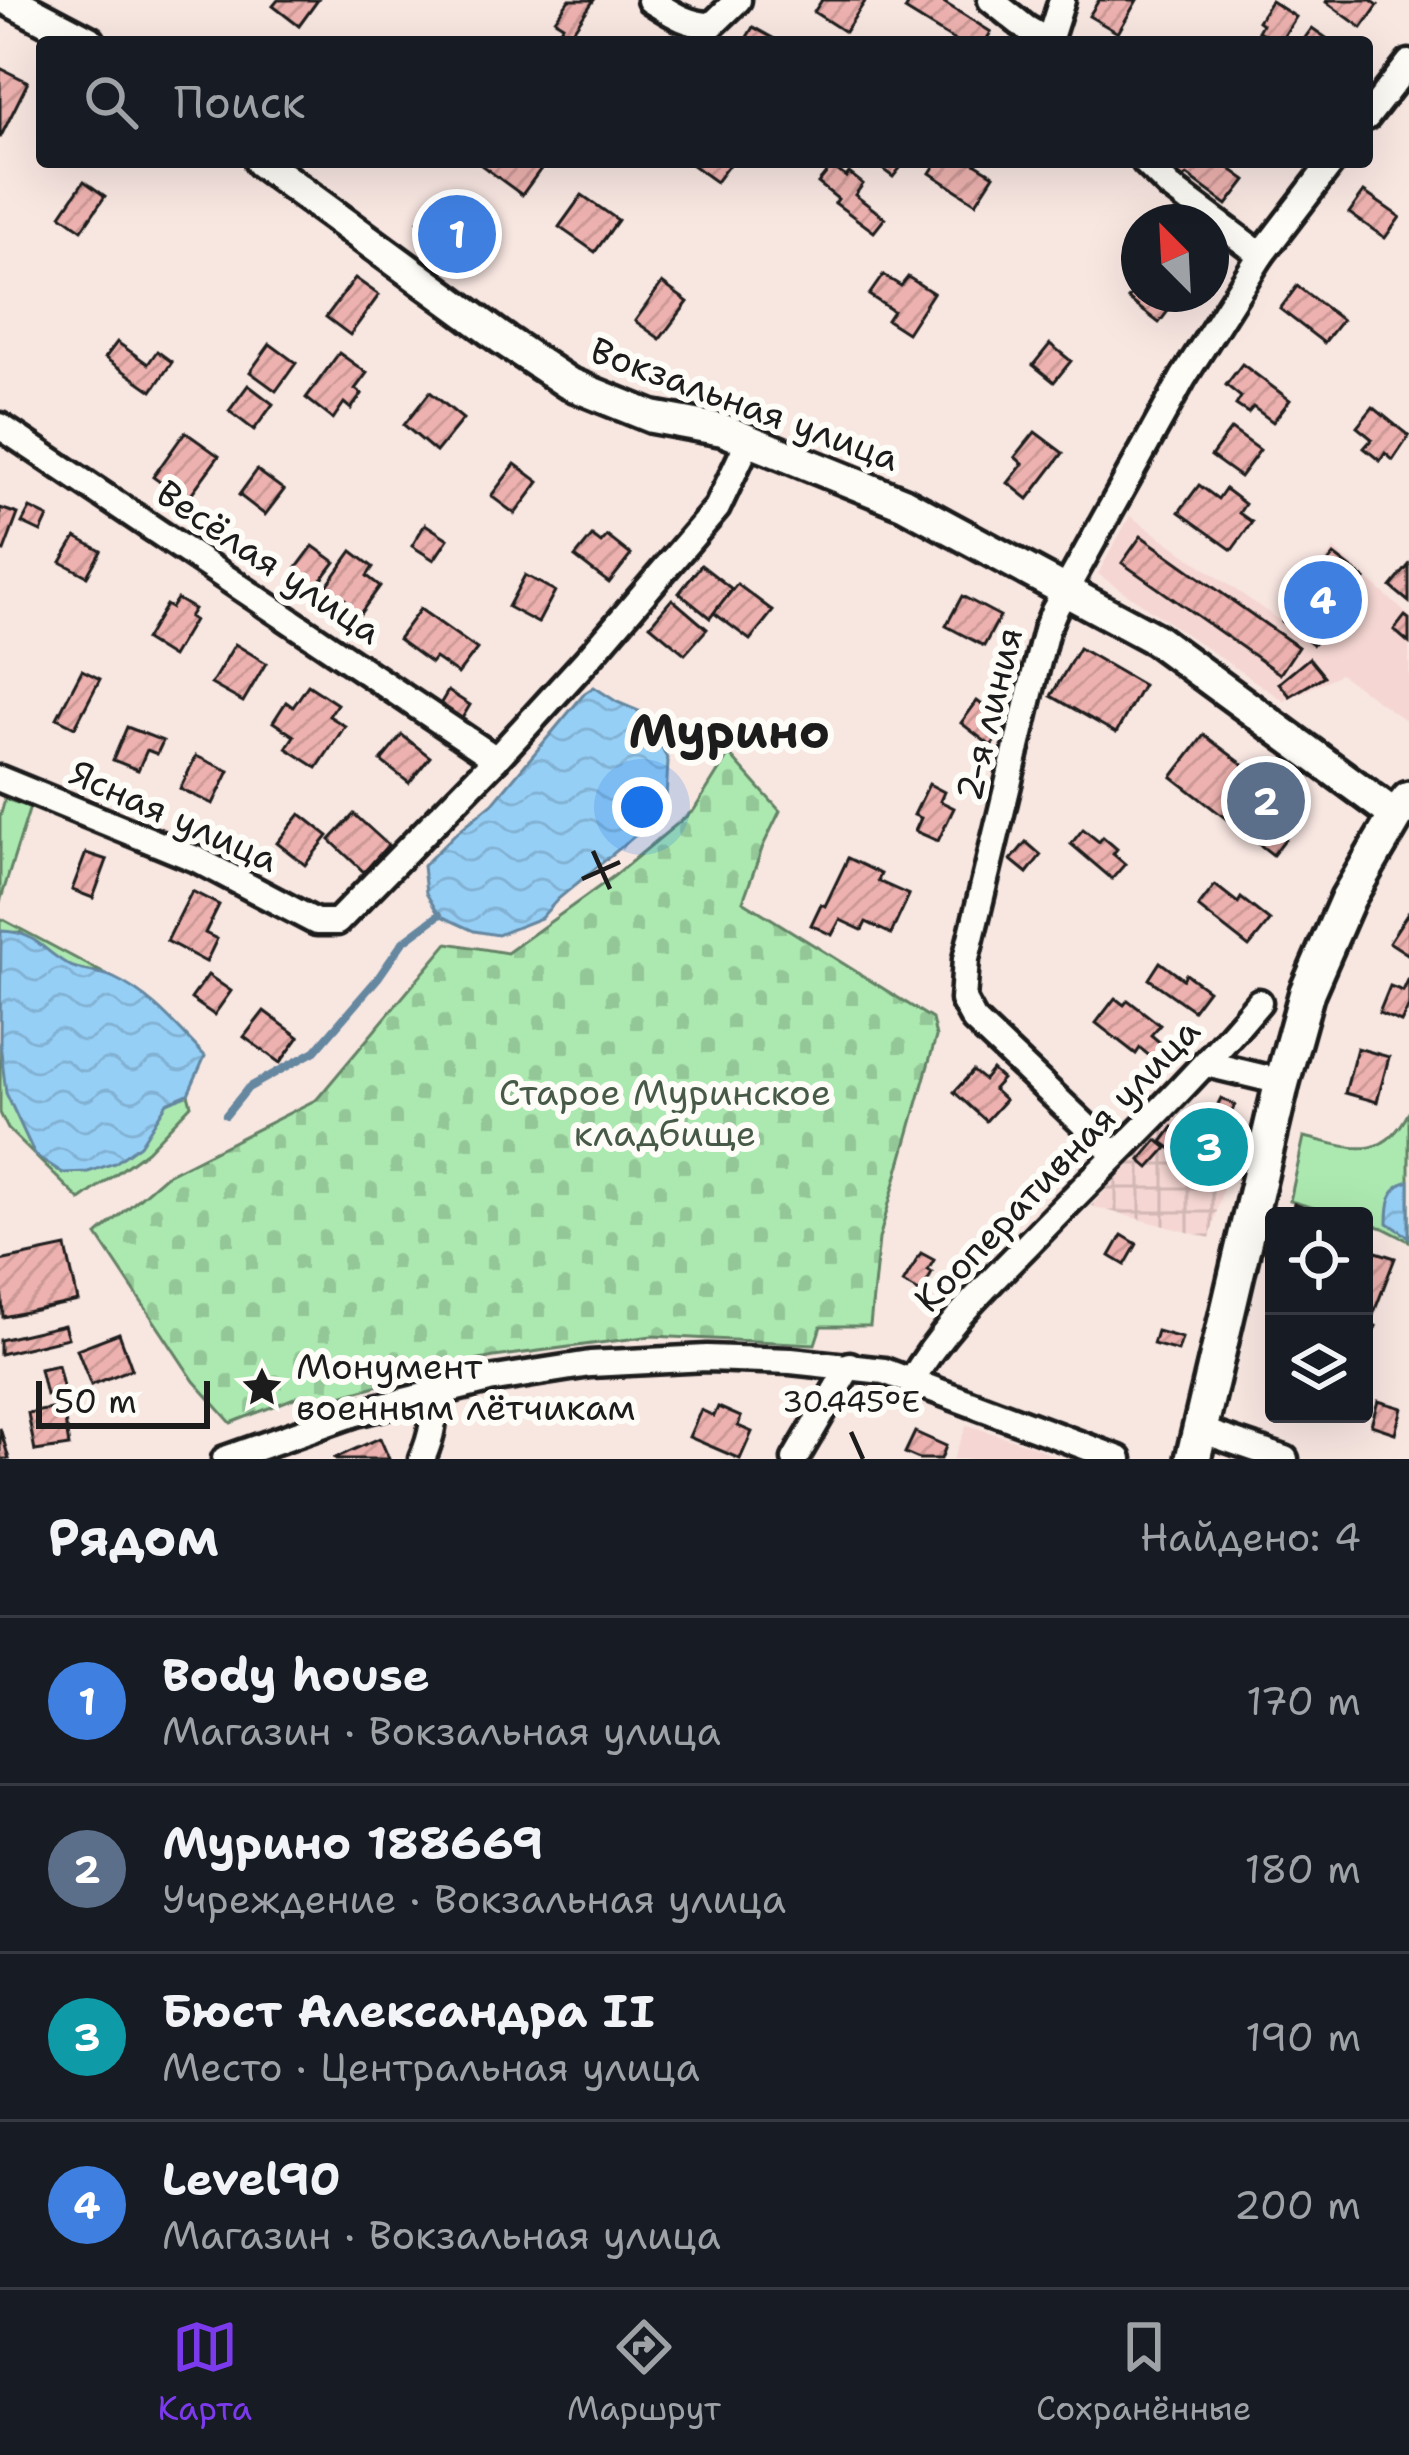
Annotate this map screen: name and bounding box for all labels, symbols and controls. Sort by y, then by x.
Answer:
search box [36,36,1373,168]
icon: search [78,69,144,135]
text: Поиск [174,72,305,132]
pin: 1 [418,189,496,279]
north arrow [1121,204,1229,312]
street label: Вокзальная улица [584,325,906,483]
street label: Весёлая улица [147,469,391,655]
pin: 4 [1284,555,1362,645]
street label: 2-я линия [944,622,1034,806]
district label: Мурино [628,699,830,763]
street label: Ясная улица [62,748,286,884]
pin: 2 [1227,756,1305,846]
your location [612,777,672,837]
street label: Кооперативная улица [903,1007,1211,1323]
park label: Старое Муринское кладбище [499,1068,831,1158]
pin: 3 [1170,1102,1248,1192]
map controls [1265,1207,1373,1423]
button: locate [1265,1207,1373,1315]
button: layers [1265,1315,1373,1423]
place label: Монумент военным лётчикам [296,1342,635,1432]
place icon: Монумент военным лётчикам [239,1364,285,1410]
scale bar [36,1375,210,1428]
text: 50 m [54,1379,137,1424]
text: 30.445°E [782,1381,920,1422]
text: Рядом [48,1503,219,1571]
text: Найдено: 4 [1140,1511,1361,1563]
text: Body house [162,1645,430,1705]
text: 1 [78,1675,96,1727]
text: 170 m [1246,1675,1361,1727]
text: Магазин · Вокзальная улица [162,1705,721,1757]
text: Мурино 188669 [162,1813,543,1873]
text: 2 [73,1843,101,1895]
text: 180 m [1245,1843,1361,1895]
text: Учреждение · Вокзальная улица [162,1873,786,1925]
text: Бюст Александра II [162,1981,655,2041]
text: 3 [73,2011,101,2063]
text: 190 m [1245,2011,1361,2063]
text: Место · Центральная улица [162,2041,700,2093]
text: Level90 [162,2149,341,2209]
text: 4 [73,2179,101,2231]
text: 200 m [1234,2179,1361,2231]
text: Магазин · Вокзальная улица [162,2209,721,2261]
tab: Карта [158,2314,252,2431]
tab: Маршрут [567,2314,721,2431]
tab: Сохранённые [1036,2314,1251,2431]

